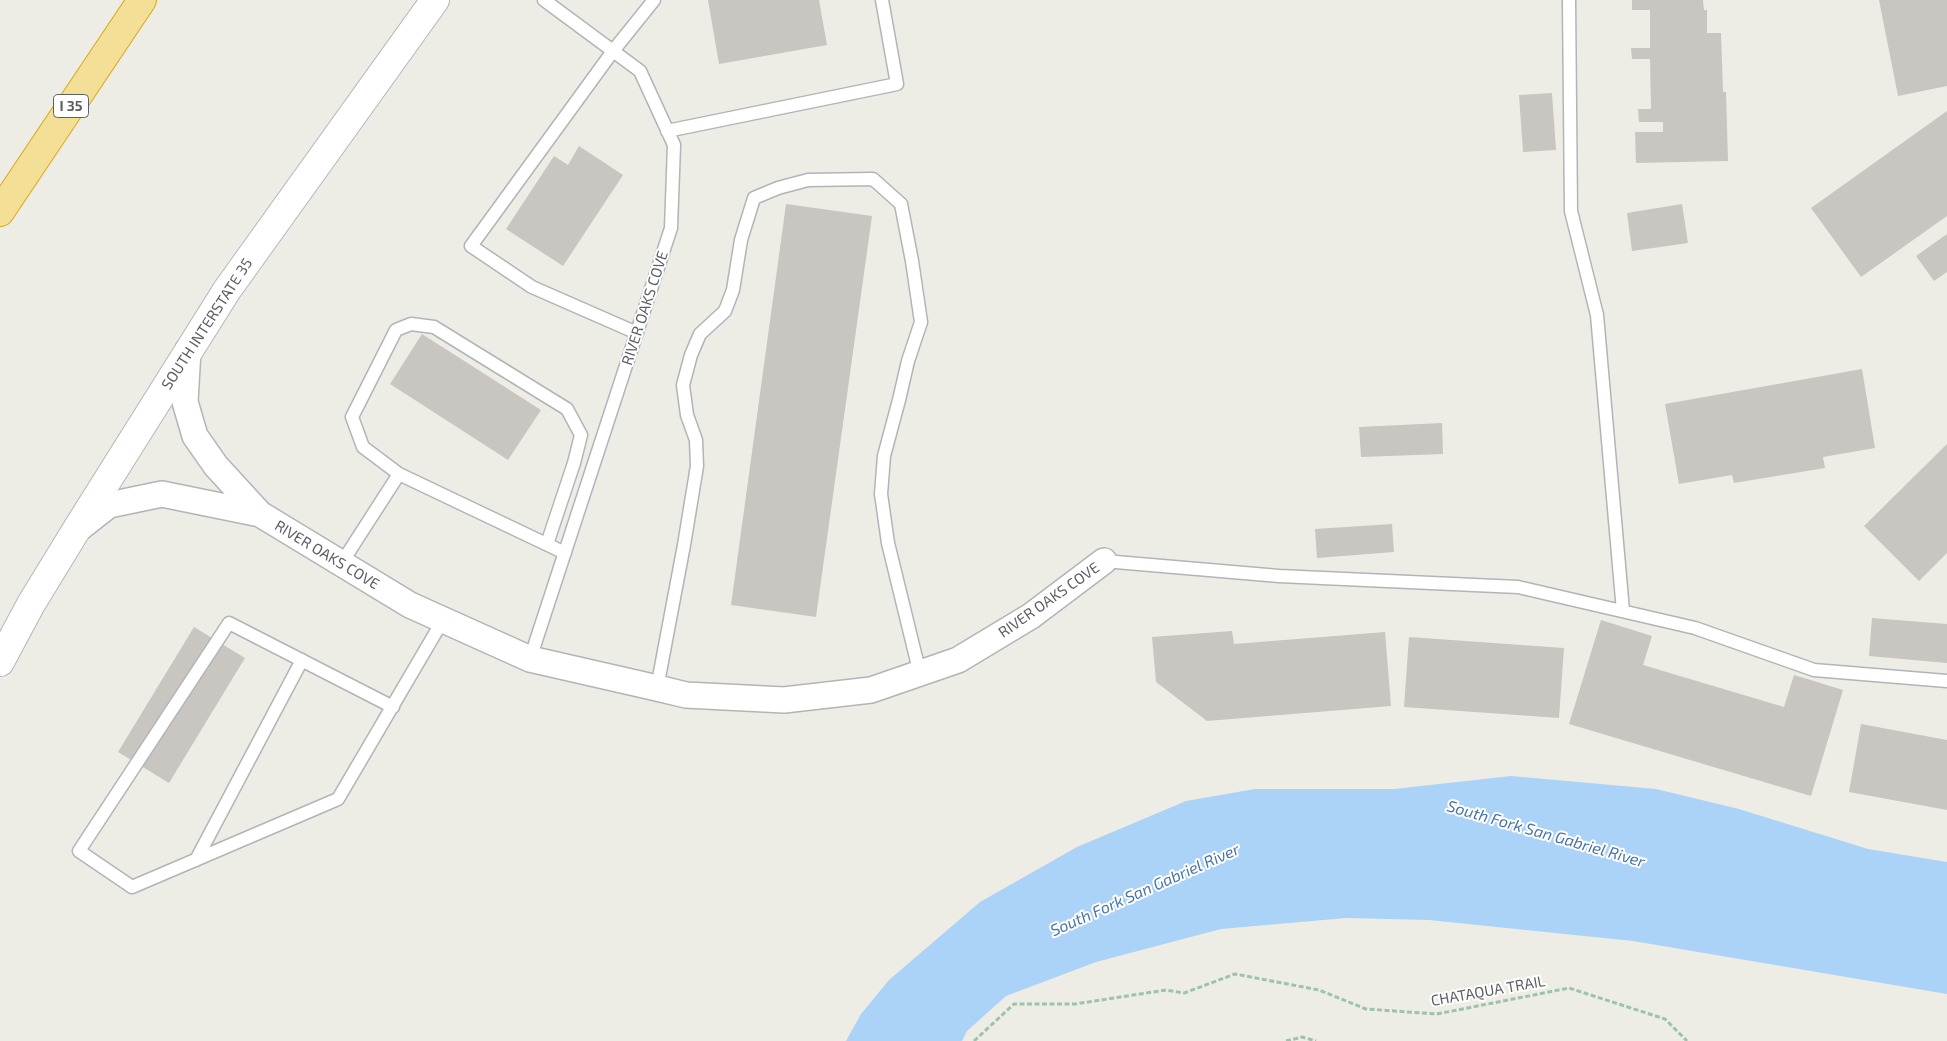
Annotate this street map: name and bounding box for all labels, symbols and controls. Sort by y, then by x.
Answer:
road number: I 35 [54,94,88,118]
street label: RIVER OAKS COVE [618,249,672,367]
street label: SOUTH INTERSTATE 35 [158,255,256,393]
street label: RIVER OAKS COVE [271,517,383,593]
street label: RIVER OAKS COVE [995,558,1103,642]
water label: South Fork San Gabriel River [1445,796,1647,872]
water label: South Fork San Gabriel River [1047,839,1243,941]
street label: CHATAQUA TRAIL [1429,972,1547,1010]

